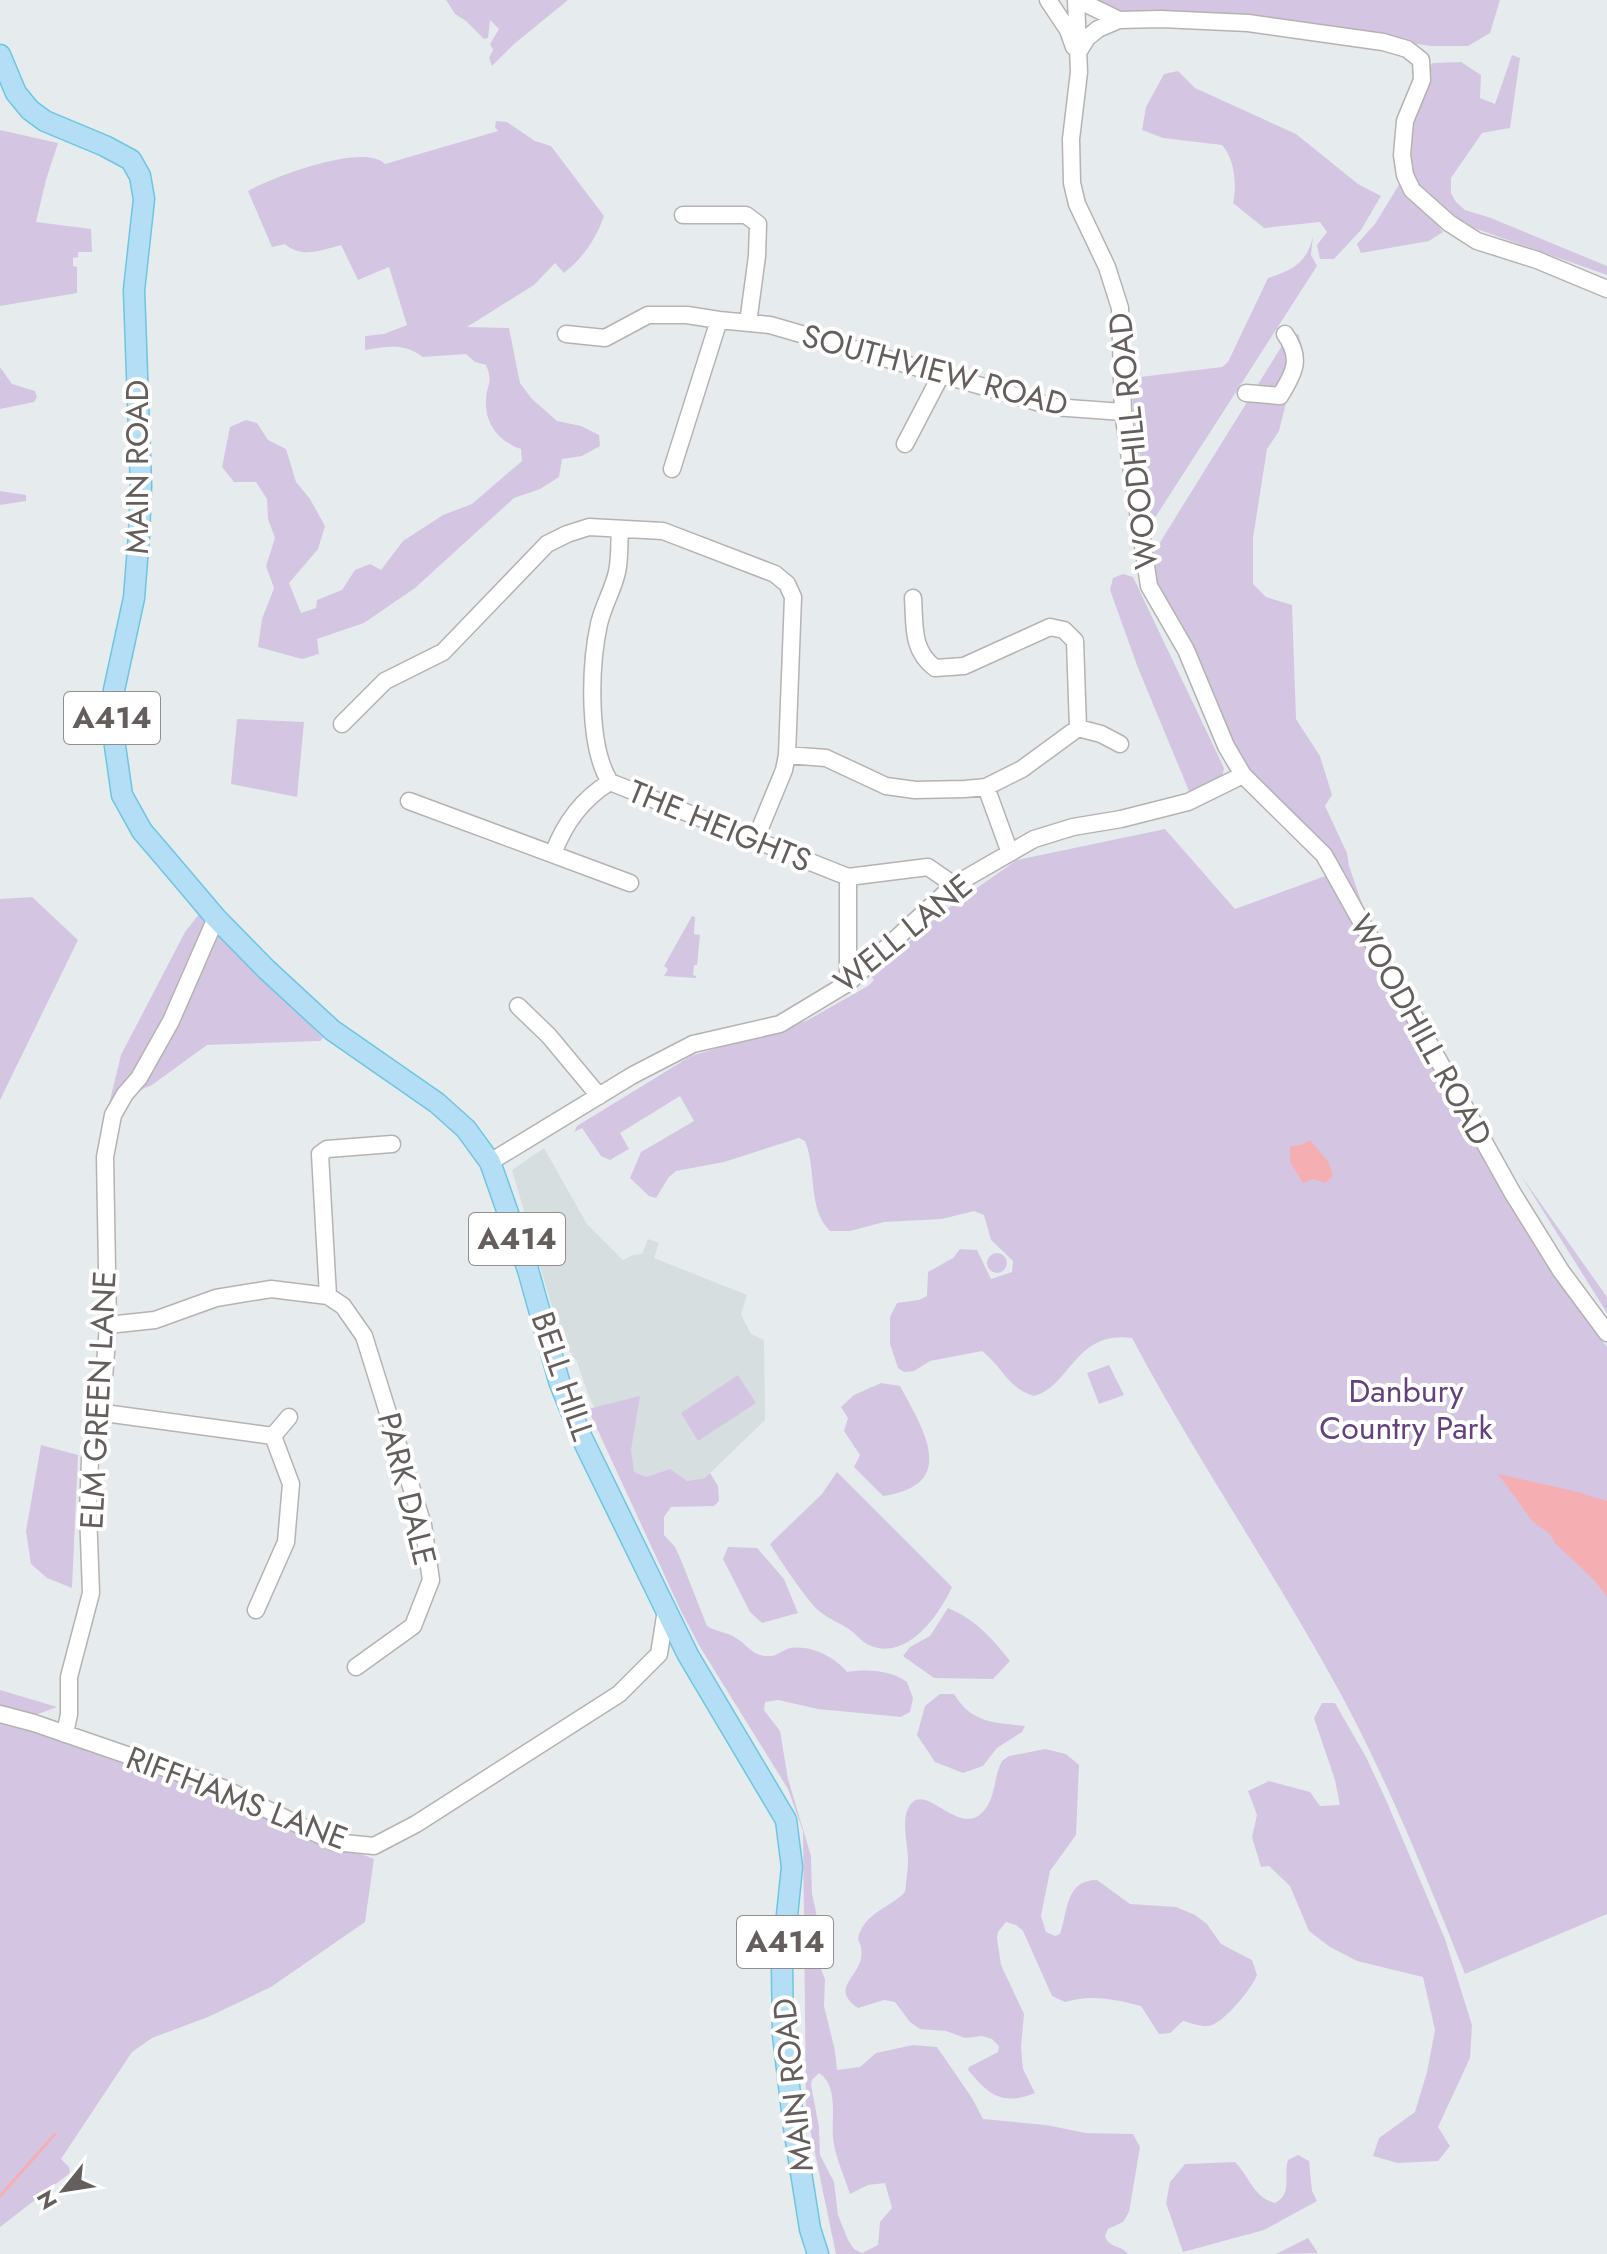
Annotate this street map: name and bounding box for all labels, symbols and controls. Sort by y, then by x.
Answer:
street label: WOODHILL ROAD [1097,310,1169,572]
street label: SOUTHVIEW ROAD [797,312,1073,428]
street label: MAIN ROAD [114,380,160,554]
road number: A414 [64,692,160,744]
street label: THE HEIGHTS [622,768,818,884]
street label: WELL LANE [824,863,982,1003]
street label: WOODHILL ROAD [1338,906,1504,1154]
road number: A414 [469,1213,565,1265]
street label: ELM GREEN LANE [68,1270,128,1530]
street label: BELL HILL [520,1305,607,1447]
park label: Danbury Country Park [1319,1368,1494,1451]
street label: PARK DALE [366,1408,448,1570]
street label: RIFFHAMS LANE [120,1735,354,1861]
road number: A414 [737,1916,833,1968]
street label: MAIN ROAD [761,1996,825,2174]
north arrow [24,2150,104,2230]
text: N [28,2184,65,2216]

